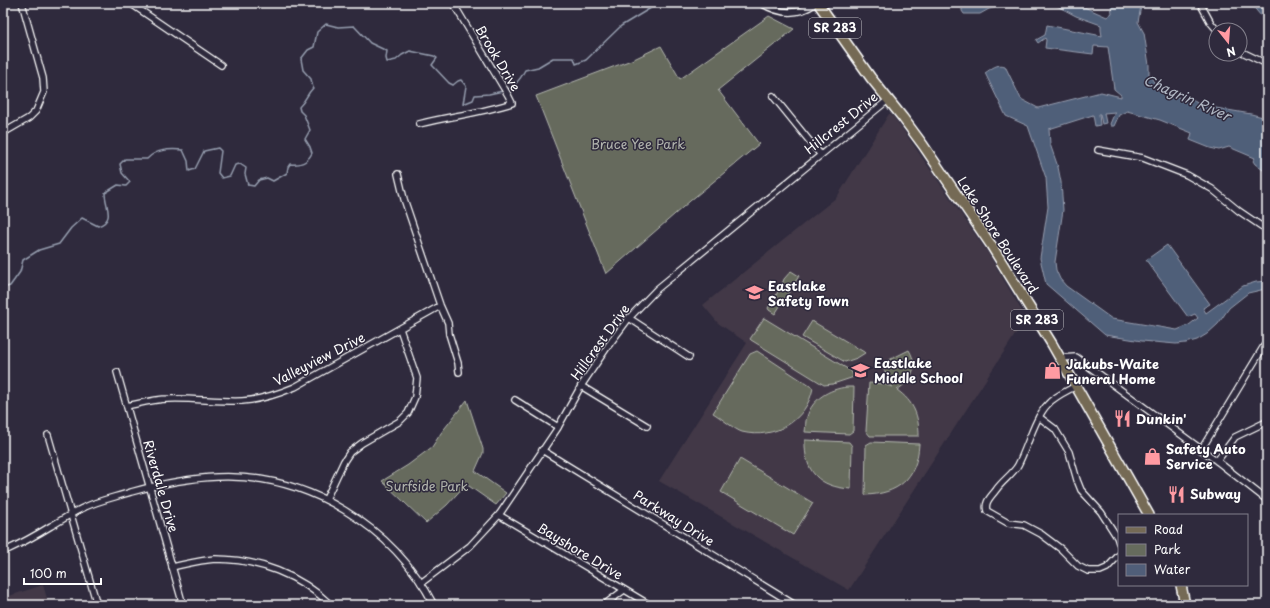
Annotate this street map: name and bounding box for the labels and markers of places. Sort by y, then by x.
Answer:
place label: Eastlake Safety Town [768,276,849,310]
school or university icon: Eastlake Safety Town [745,283,765,303]
place label: Eastlake Middle School [874,353,963,387]
place label: Jakubs-Waite Funeral Home [1066,354,1159,388]
school or university icon: Eastlake Middle School [851,360,871,380]
shop icon: Jakubs-Waite Funeral Home [1043,361,1063,381]
restaurant icon: Dunkin' [1113,409,1133,429]
place label: Dunkin' [1136,409,1187,428]
place label: Safety Auto Service [1166,439,1246,473]
shop icon: Safety Auto Service [1143,446,1163,466]
restaurant icon: Subway [1167,484,1187,504]
place label: Subway [1190,484,1241,503]

